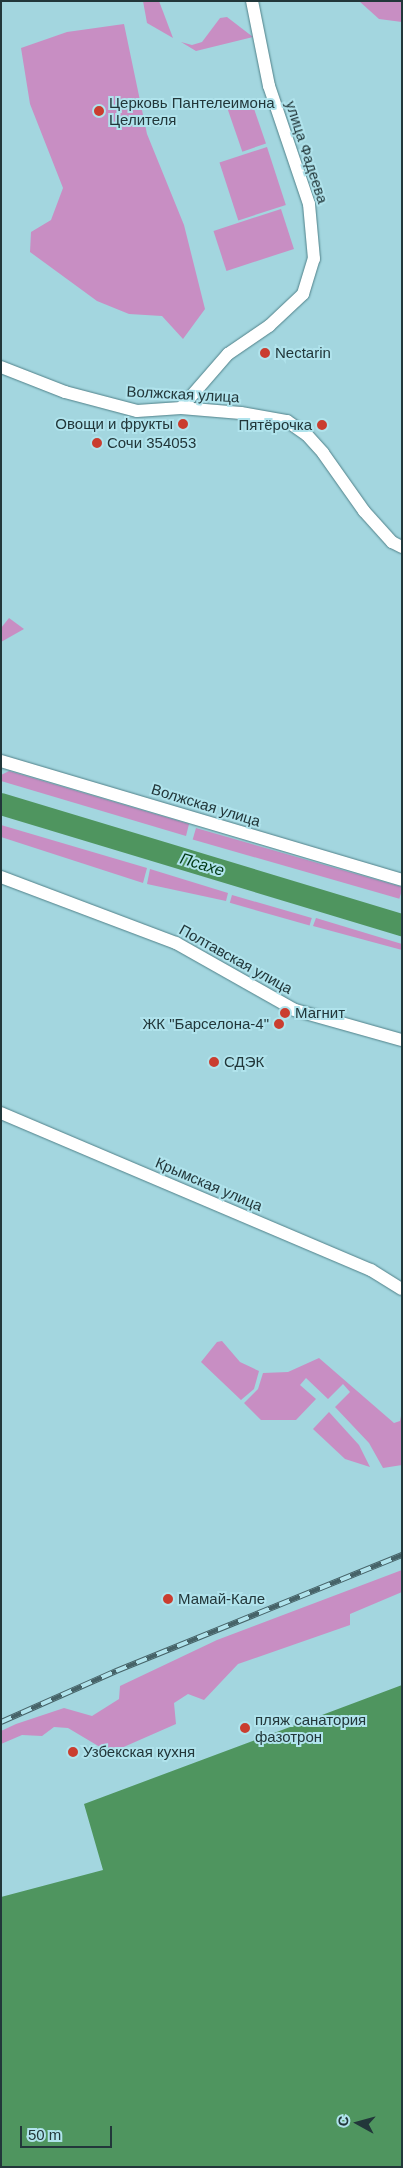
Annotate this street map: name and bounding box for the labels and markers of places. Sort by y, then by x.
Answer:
place label: Церковь Пантелеимона Целителя [109,93,275,128]
marker: Церковь Пантелеимона Целителя [93,105,105,117]
place label: Nectarin [275,344,331,362]
marker: Nectarin [259,347,271,359]
place label: Овощи и фрукты [55,415,173,433]
place label: Пятёрочка [238,416,312,434]
marker: Овощи и фрукты [177,418,189,430]
marker: Пятёрочка [316,419,328,431]
place label: Сочи 354053 [107,434,196,452]
marker: Сочи 354053 [91,437,103,449]
place label: Магнит [295,1004,345,1022]
marker: Магнит [279,1007,291,1019]
place label: ЖК "Барселона-4" [142,1015,269,1033]
marker: ЖК "Барселона-4" [273,1018,285,1030]
place label: СДЭК [224,1053,264,1071]
marker: СДЭК [208,1056,220,1068]
place label: Мамай-Кале [178,1590,265,1608]
marker: Мамай-Кале [162,1593,174,1605]
place label: пляж санатория фазотрон [255,1710,366,1745]
marker: пляж санатория фазотрон [239,1722,251,1734]
place label: Узбекская кухня [83,1743,195,1761]
marker: Узбекская кухня [67,1746,79,1758]

